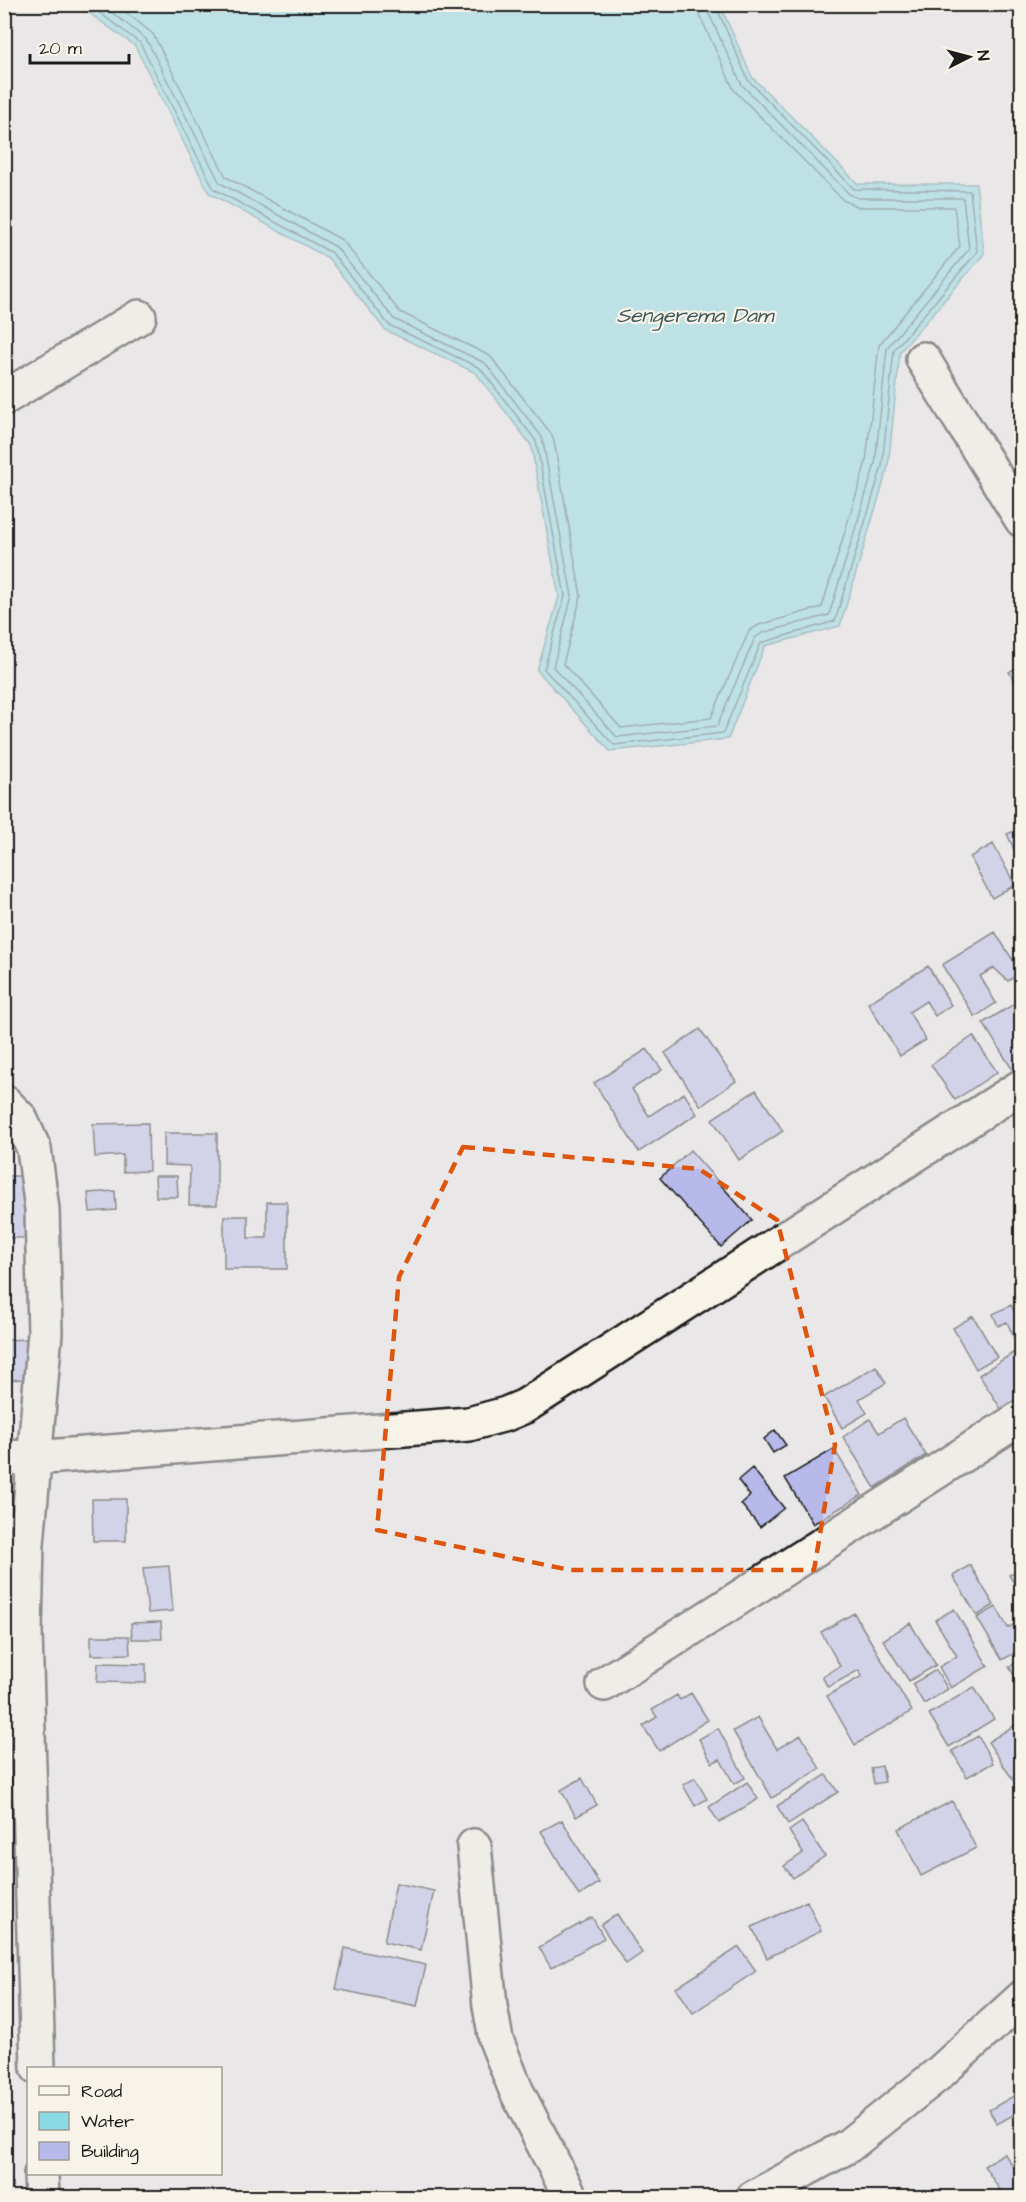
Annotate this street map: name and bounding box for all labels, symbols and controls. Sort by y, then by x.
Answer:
scale bar [30,27,129,65]
north arrow [939,27,999,87]
text: 20 m [39,36,82,61]
text: N [971,49,994,62]
water label: Sengerema Dam [617,301,776,331]
legend [27,2067,222,2175]
text: Road [81,2079,122,2104]
text: Water [81,2109,134,2134]
text: Building [81,2139,139,2165]

